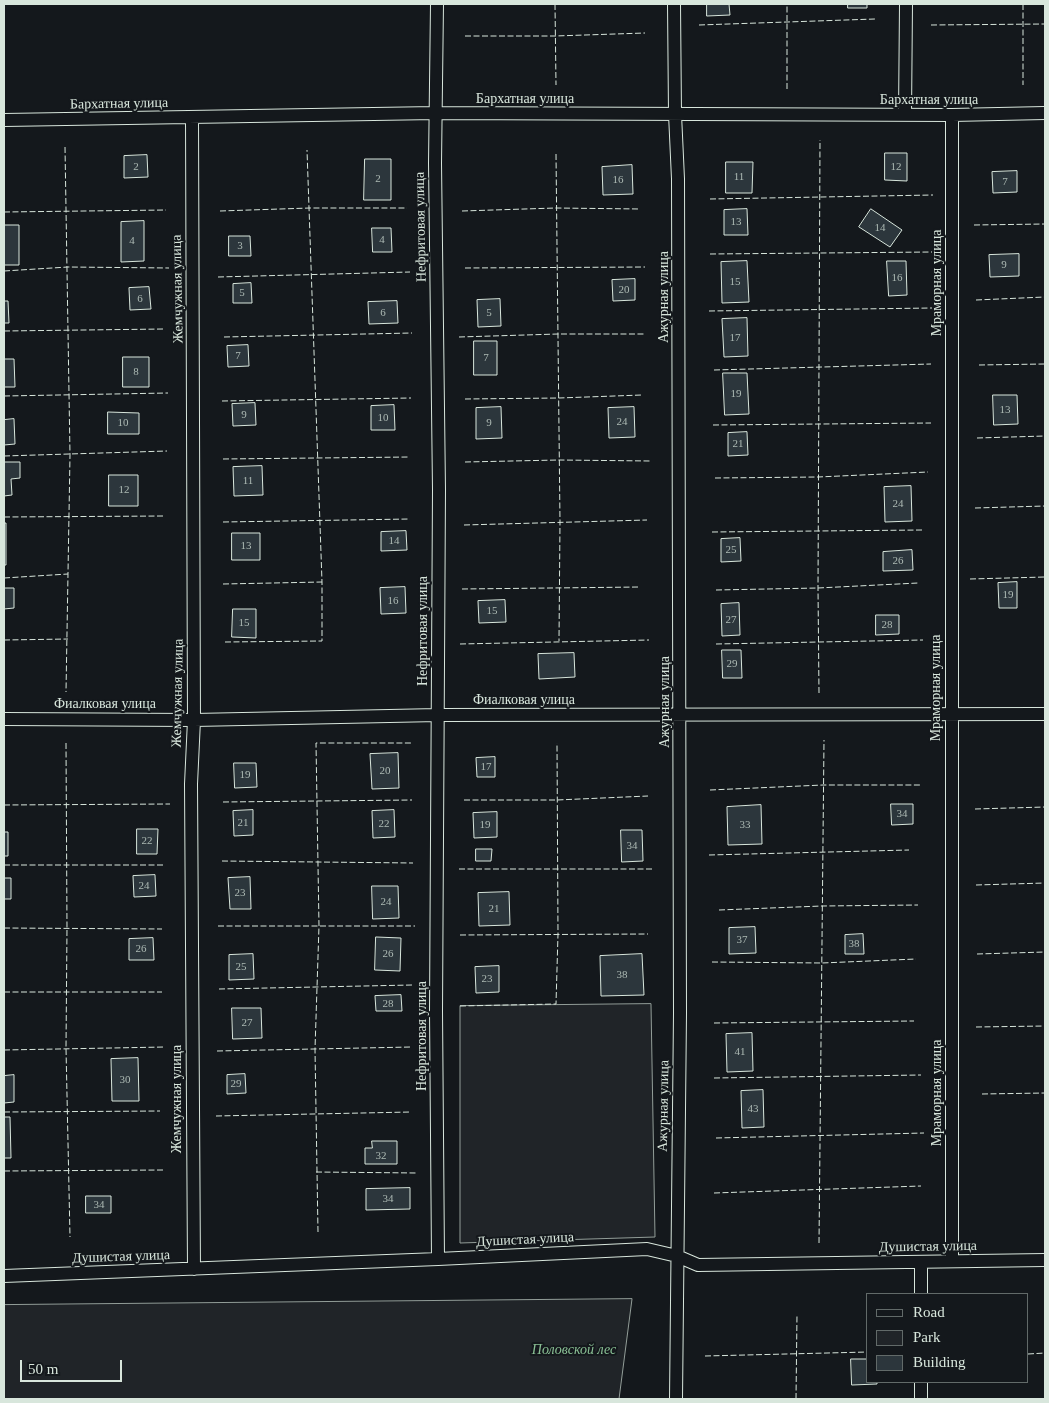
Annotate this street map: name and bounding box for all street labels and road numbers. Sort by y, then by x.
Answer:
street label: Бархатная улица [476,91,574,107]
street label: Бархатная улица [880,92,978,108]
street label: Бархатная улица [70,95,168,113]
street label: Нефритовая улица [412,172,430,282]
street label: Мраморная улица [929,230,945,336]
street label: Жемчужная улица [169,235,187,343]
street label: Ажурная улица [656,251,672,343]
street label: Нефритовая улица [415,576,431,686]
street label: Мраморная улица [928,635,944,741]
street label: Жемчужная улица [169,639,187,747]
street label: Ажурная улица [657,656,673,748]
street label: Фиалковая улица [473,692,575,708]
street label: Фиалковая улица [54,696,156,712]
street label: Нефритовая улица [414,981,430,1091]
street label: Мраморная улица [929,1040,945,1146]
street label: Жемчужная улица [169,1045,185,1153]
street label: Ажурная улица [655,1060,673,1152]
street label: Душистая улица [476,1229,574,1251]
street label: Душистая улица [879,1238,977,1256]
street label: Душистая улица [72,1247,170,1267]

